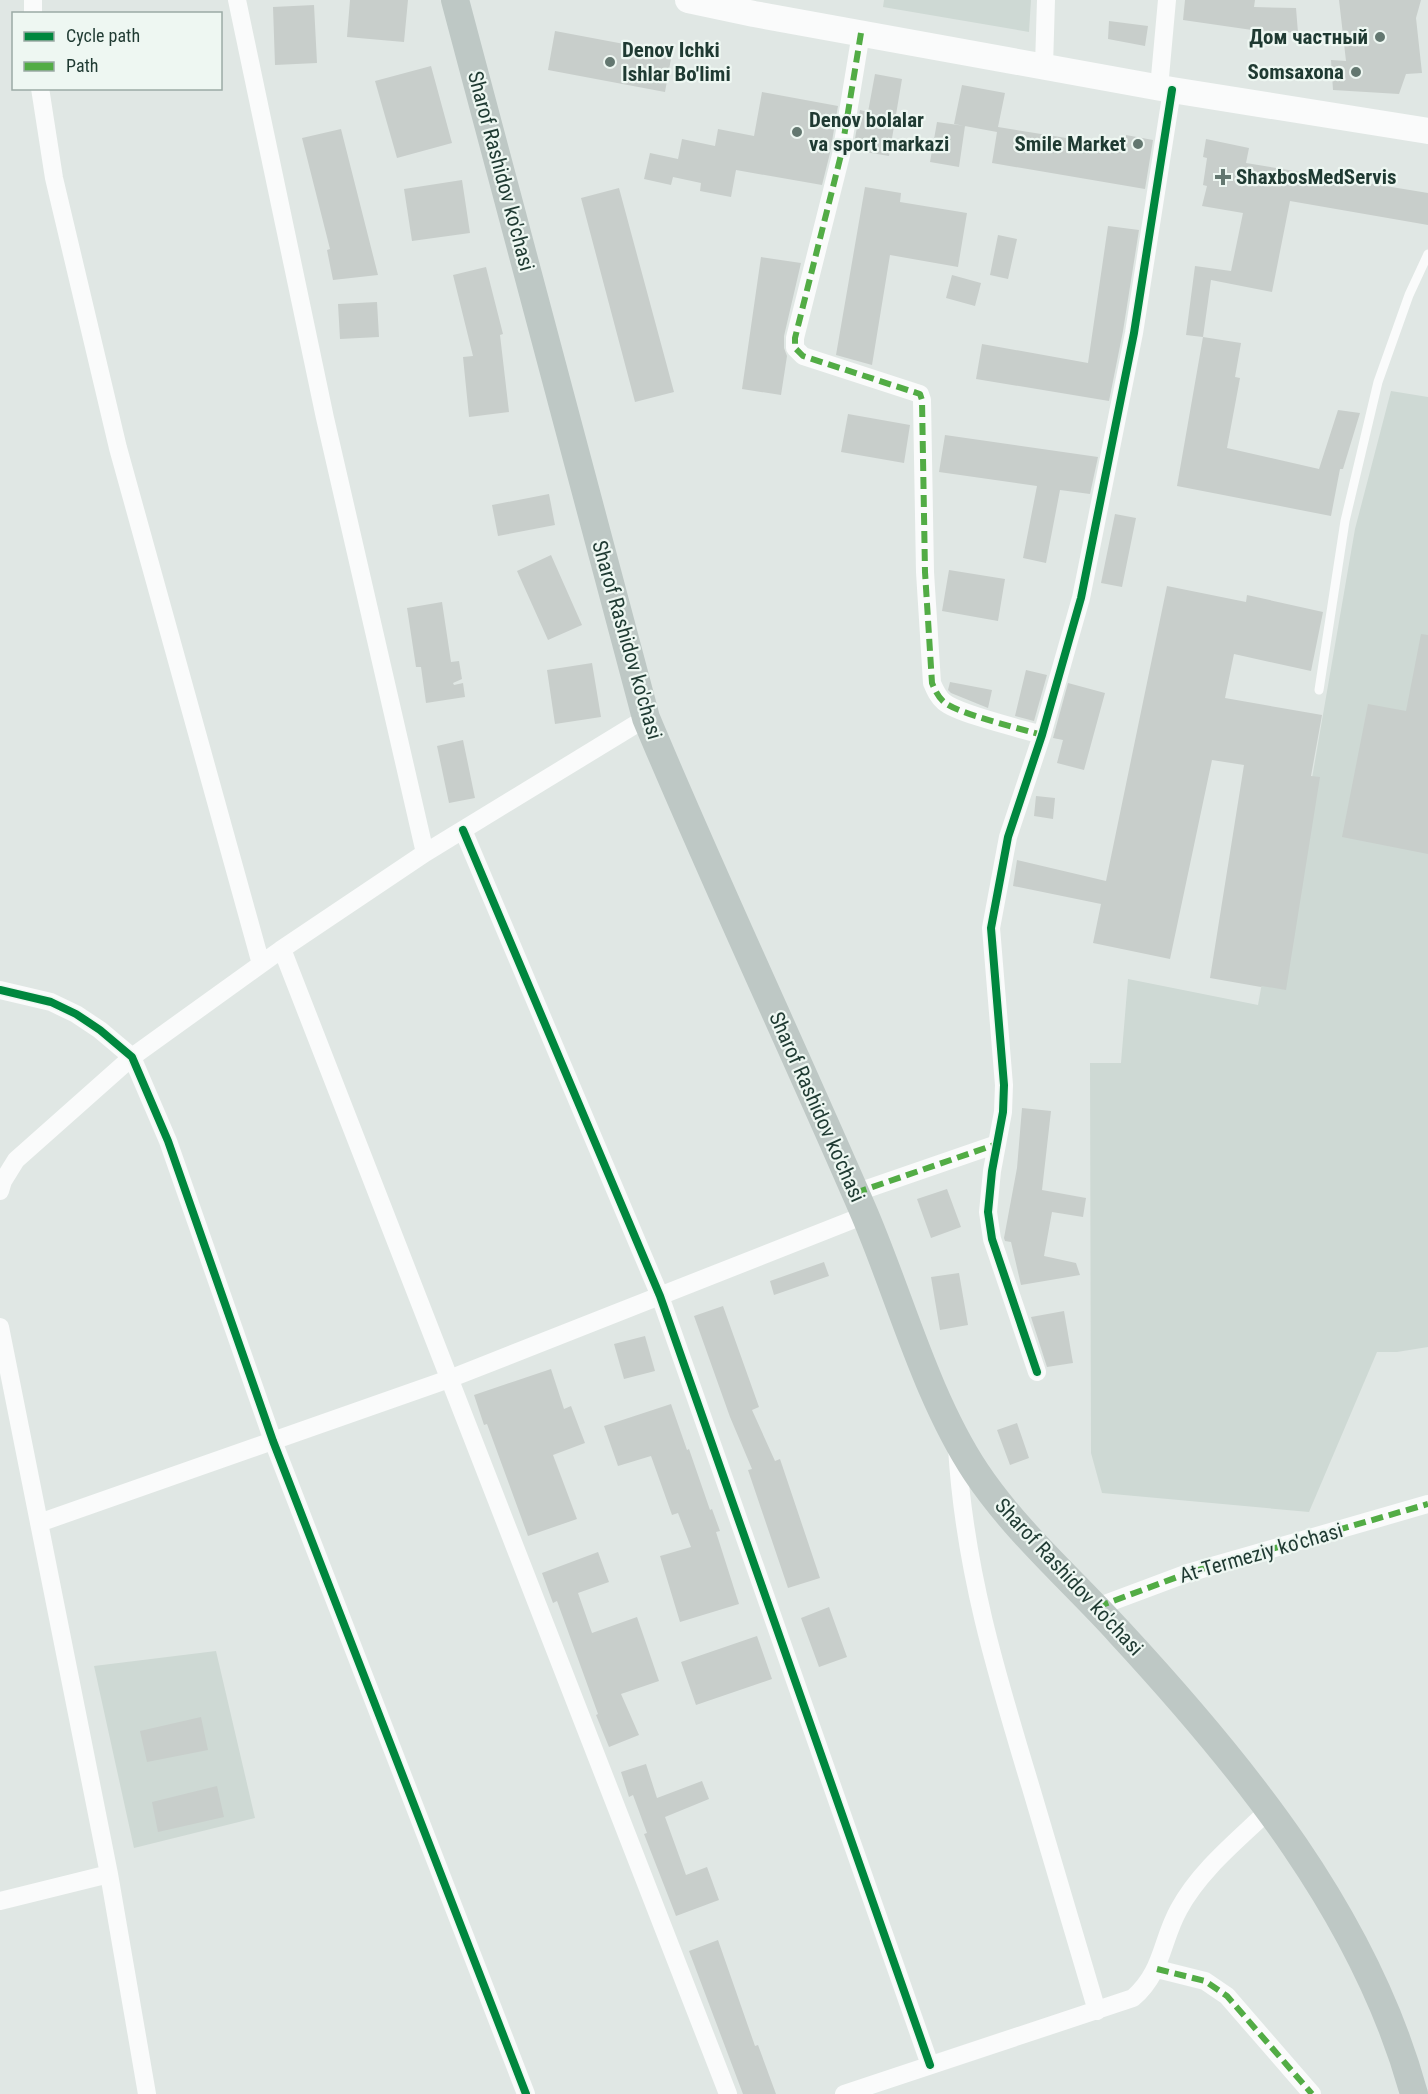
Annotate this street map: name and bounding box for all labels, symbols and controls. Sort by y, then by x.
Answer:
legend [12,12,222,90]
text: Cycle path [66,25,140,46]
place label: Дом частный [1249,25,1368,49]
marker: Дом частный [1373,30,1387,44]
place label: Denov Ichki Ishlar Bo'limi [622,38,731,86]
text: Path [66,55,99,76]
marker: Denov Ichki Ishlar Bo'limi [603,55,617,69]
place label: Somsaxona [1247,60,1344,84]
marker: Somsaxona [1349,65,1363,79]
street label: Sharof Rashidov ko'chasi [463,69,539,273]
place label: Denov bolalar va sport markazi [809,108,949,156]
marker: Denov bolalar va sport markazi [790,125,804,139]
place label: Smile Market [1015,132,1126,156]
marker: Smile Market [1131,137,1145,151]
place label: ShaxbosMedServis [1236,165,1397,189]
marker: ShaxbosMedServis [1214,168,1232,186]
street label: Sharof Rashidov ko'chasi [587,538,667,742]
street label: Sharof Rashidov ko'chasi [764,1008,870,1206]
street label: Sharof Rashidov ko'chasi [990,1494,1148,1660]
street label: At-Termeziy ko'chasi [1177,1518,1345,1588]

